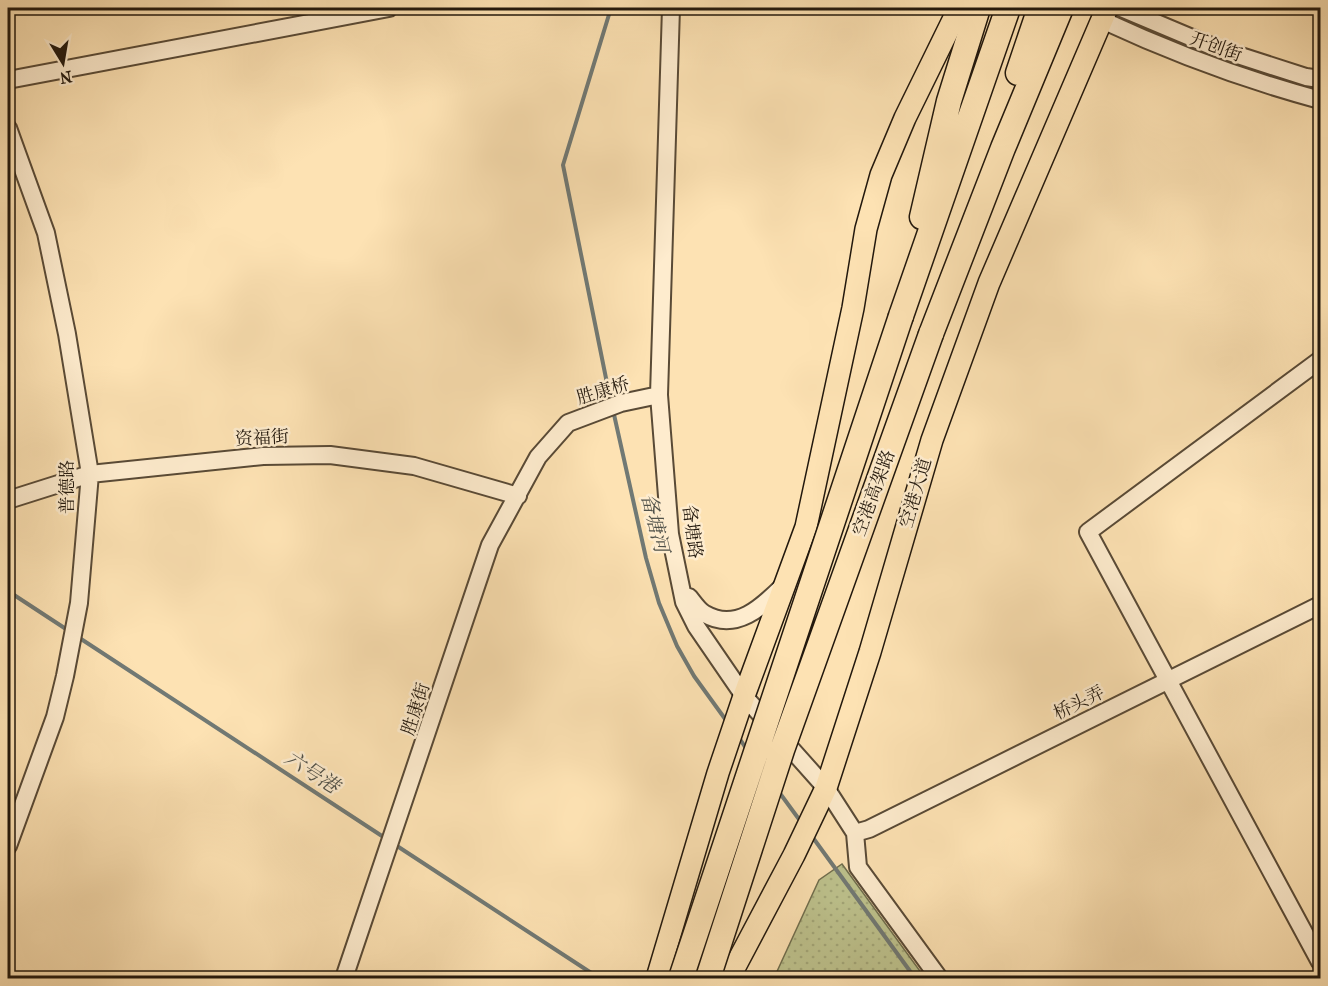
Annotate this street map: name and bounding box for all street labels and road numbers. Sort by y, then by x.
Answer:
street label: 开创街 [1187,28,1245,66]
street label: 胜康桥 [574,373,632,409]
street label: 资福街 [234,426,290,450]
street label: 空港高架路 [849,447,899,539]
street label: 空港大道 [896,456,936,530]
street label: 普德路 [57,460,78,514]
street label: 备塘路 [678,504,706,560]
street label: 胜康街 [398,680,434,738]
street label: 桥头弄 [1050,682,1108,724]

